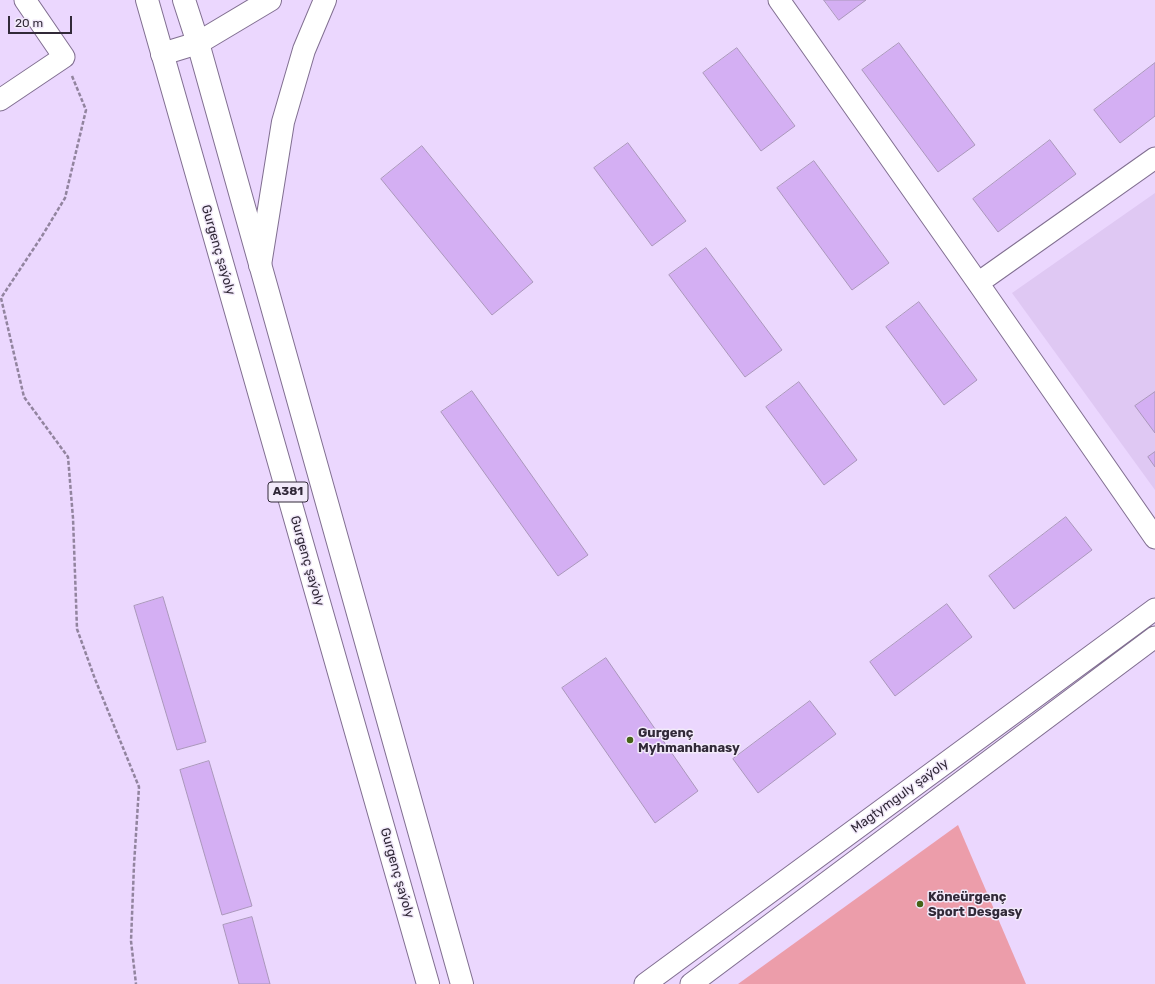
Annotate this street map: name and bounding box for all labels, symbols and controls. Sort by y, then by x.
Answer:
scale bar [10,8,74,34]
text: 20 m [15,16,43,30]
street label: Gurgenç şaýoly [198,203,238,297]
road number: A381 [268,482,308,502]
street label: Gurgenç şaýoly [287,514,327,608]
place label: Gurgenç Myhmanhanasy [638,725,740,756]
marker: Gurgenç Myhmanhanasy [625,735,635,745]
street label: Magtymguly şaýoly [848,755,952,837]
street label: Gurgenç şaýoly [377,826,417,920]
place label: Köneürgenç Sport Desgasy [928,889,1022,920]
marker: Köneürgenç Sport Desgasy [915,899,925,909]

